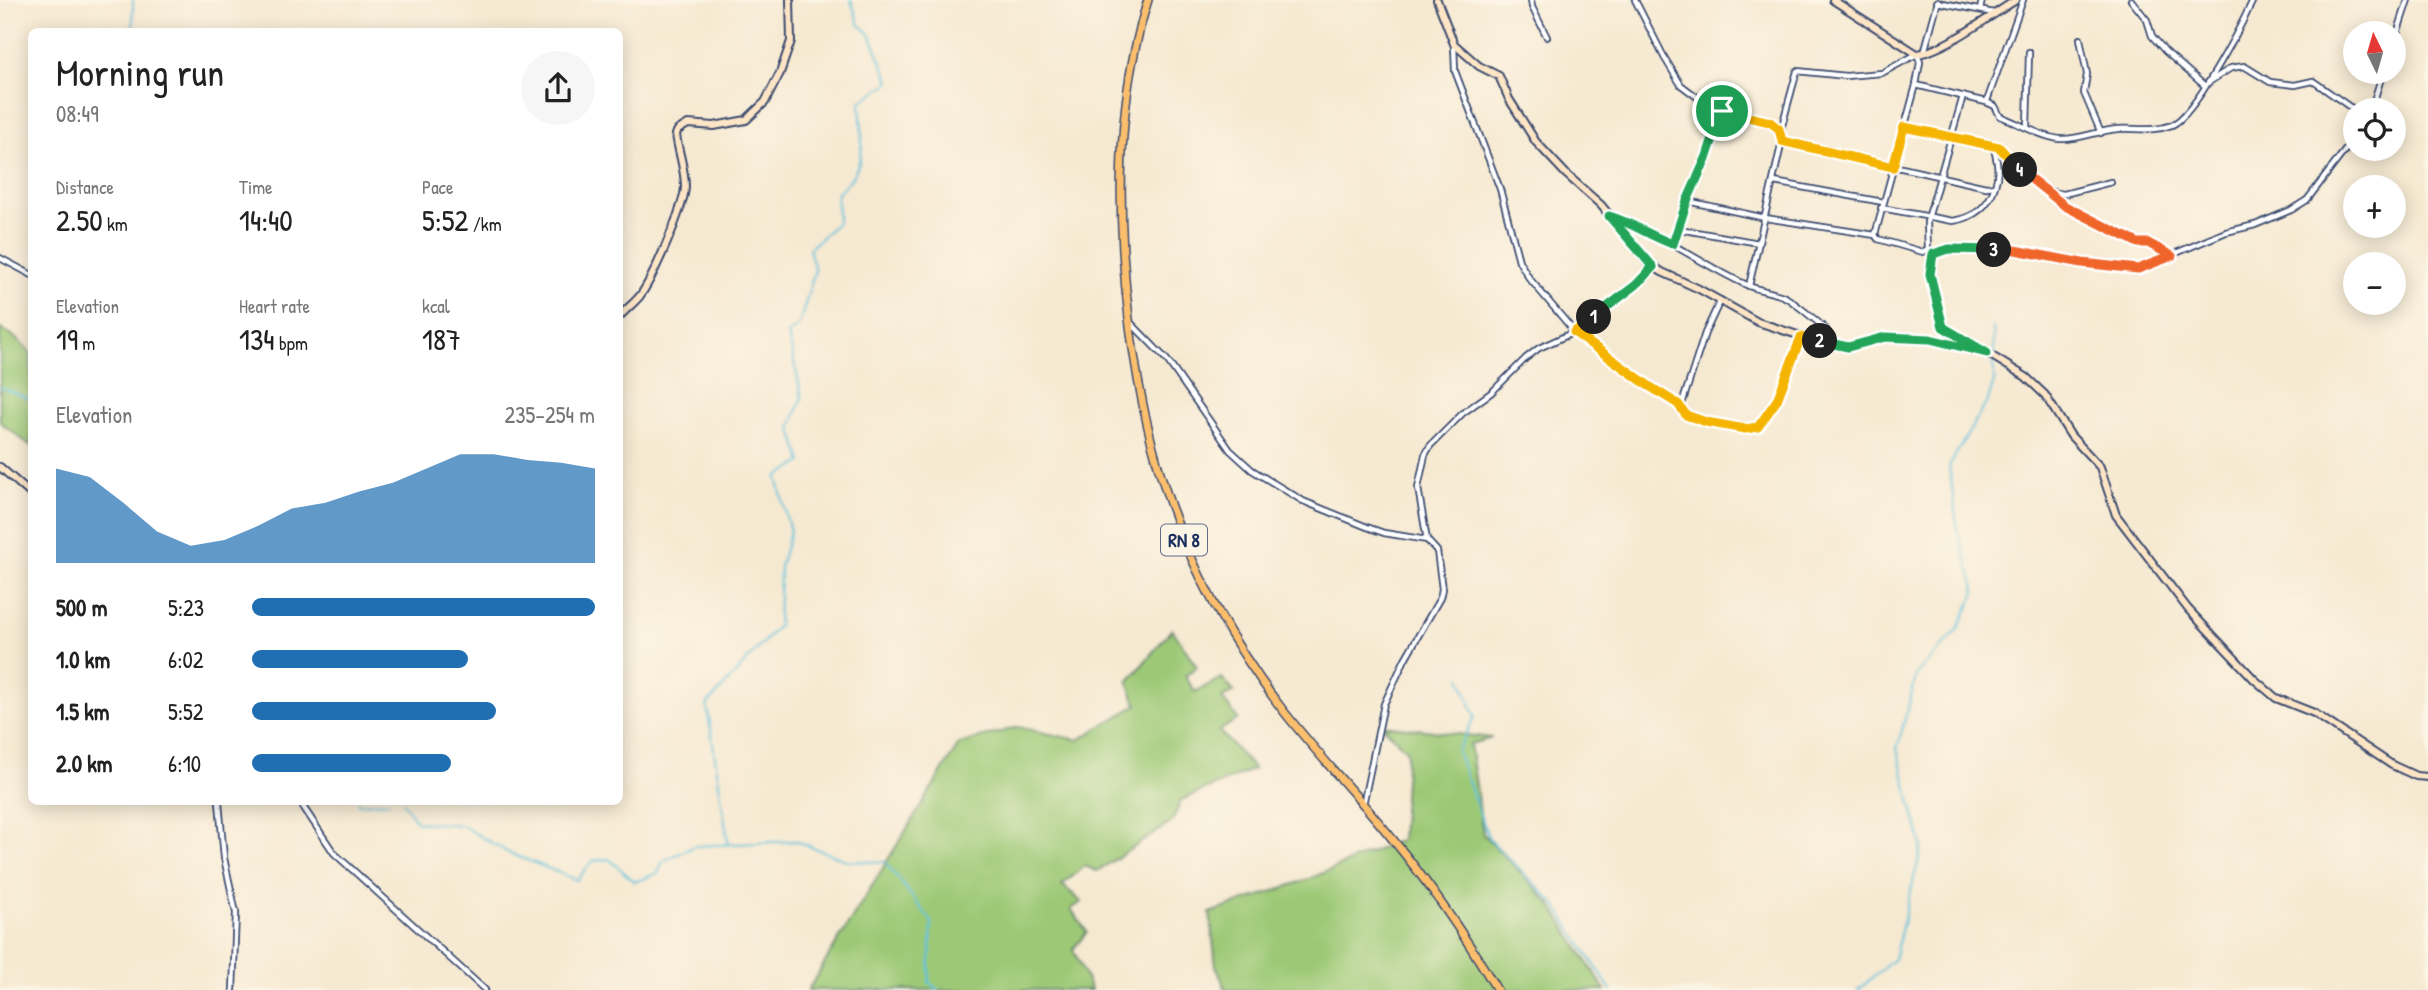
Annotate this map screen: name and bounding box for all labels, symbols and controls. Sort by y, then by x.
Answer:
north arrow [2343,21,2406,84]
map controls [2343,21,2406,315]
text: Morning run [56,46,224,98]
button: share [521,51,595,125]
pin [1692,81,1752,141]
icon: arrive [1703,92,1741,130]
text: 08:49 [56,98,99,129]
button: locate [2343,98,2406,161]
pin: 4 [2002,152,2038,188]
text: 4 [2016,156,2023,182]
text: Distance [56,174,114,200]
text: Time [239,174,273,200]
text: Pace [422,174,454,200]
button: + [2343,175,2406,238]
text: 2.50 [56,200,103,240]
text: 14:40 [239,200,293,240]
text: 5:52 [422,200,468,240]
text: km [103,211,128,237]
text: /km [468,211,502,237]
pin: 3 [1976,232,2011,268]
text: 3 [1989,236,1998,262]
button: − [2343,252,2406,315]
text: Elevation [56,293,119,319]
text: Heart rate [239,293,310,319]
text: kcal [422,293,450,319]
pin: 1 [1576,300,1612,334]
text: 1 [1590,303,1597,329]
text: 19 [56,319,78,359]
text: 134 [239,319,275,359]
text: 187 [422,319,461,359]
pin: 2 [1802,324,1838,358]
text: 2 [1815,327,1824,353]
text: m [78,330,95,356]
text: bpm [275,330,308,356]
text: Elevation [56,399,132,430]
text: 235–254 m [504,399,595,430]
road number: RN 8 [1161,524,1207,555]
text: 500 m [56,592,107,623]
text: 5:23 [168,592,204,623]
text: 1.0 km [56,644,110,675]
text: 6:02 [168,644,204,675]
text: 1.5 km [56,696,109,727]
text: 5:52 [168,696,204,727]
text: 2.0 km [56,748,112,779]
text: 6:10 [168,748,201,779]

